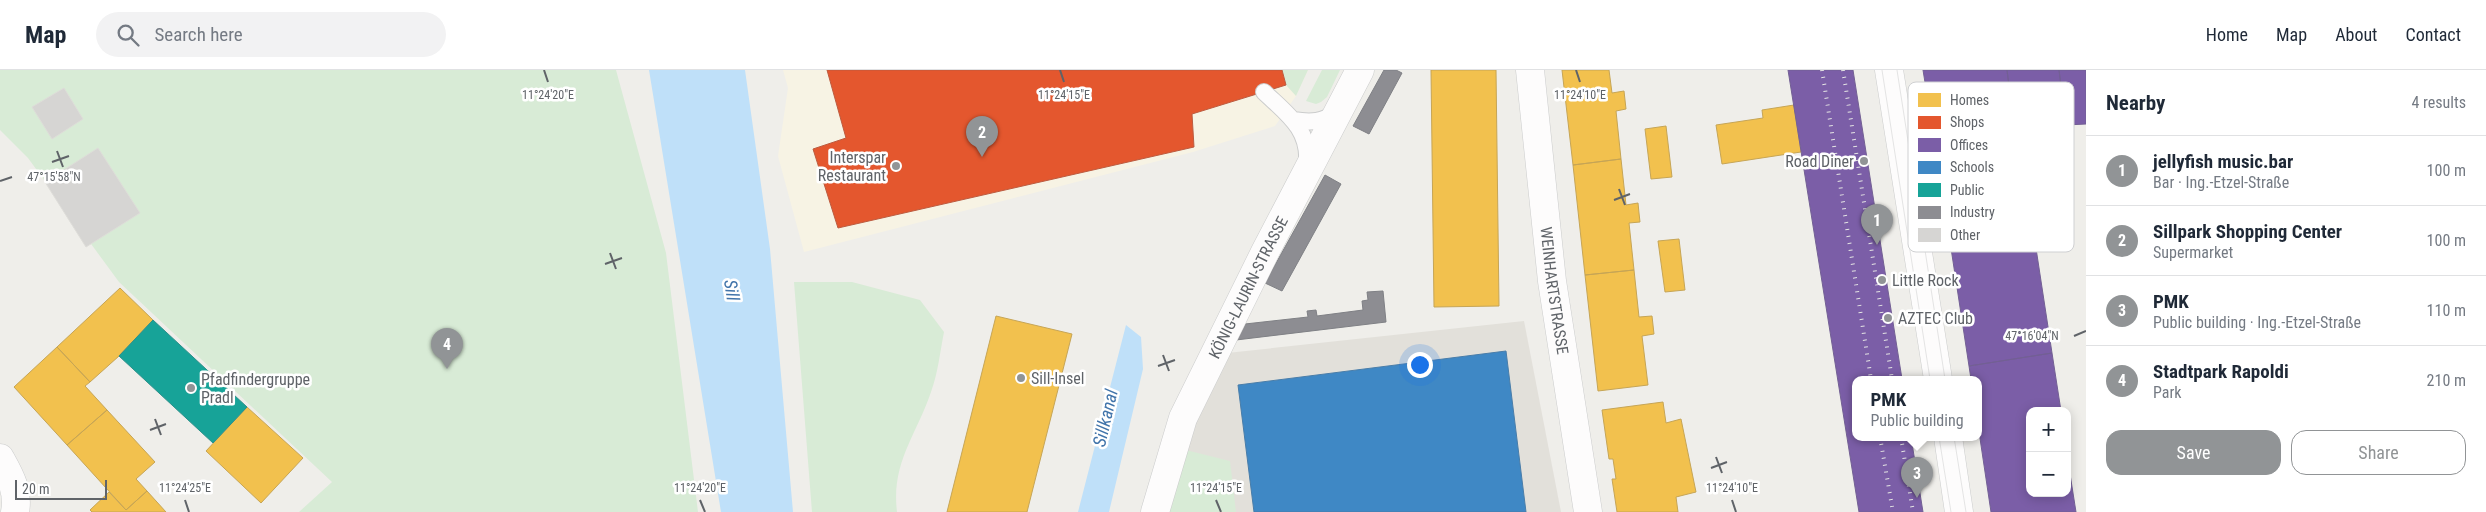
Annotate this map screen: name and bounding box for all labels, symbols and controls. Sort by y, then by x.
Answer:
search box [96,12,446,57]
text: Map [25,21,66,49]
icon: search [114,21,142,49]
text: Search here [154,23,243,46]
text: Home [2206,24,2248,45]
text: Map [2276,24,2307,45]
text: About [2335,24,2377,45]
text: Contact [2405,24,2461,45]
legend [1908,82,2074,252]
text: 11°24'20"E [522,88,574,102]
text: 11°24'15"E [1038,88,1090,102]
text: 11°24'10"E [1554,88,1606,102]
text: Nearby [2106,91,2165,115]
text: Homes [1950,92,1989,108]
text: 4 results [2411,93,2466,112]
text: Shops [1950,114,1984,130]
pin: 2 [966,116,998,157]
text: Offices [1950,137,1988,153]
place label: Interspar Restaurant [818,148,886,185]
text: jellyfish music.bar [2153,150,2293,173]
place label: Road Diner [1785,152,1854,171]
marker: Road Diner [1858,155,1870,167]
text: Schools [1950,159,1994,175]
marker: Interspar Restaurant [890,160,902,172]
text: 1 [2118,161,2126,180]
text: 100 m [2427,161,2466,180]
text: 47°15'58"N [27,170,81,184]
text: Bar · Ing.-Etzel-Straße [2153,173,2289,192]
text: Public [1950,182,1984,198]
pin: 1 [1861,204,1893,245]
text: Industry [1950,204,1995,220]
street label: KÖNIG-LAURIN-STRASSE [1204,213,1292,362]
text: Sillpark Shopping Center [2153,220,2342,243]
street label: WEINHARTSTRASSE [1537,226,1573,356]
text: Other [1950,227,1980,243]
text: 2 [2118,231,2126,250]
text: 100 m [2427,231,2466,250]
text: Supermarket [2153,243,2233,262]
place label: Little Rock [1892,271,1960,290]
marker: Little Rock [1876,274,1888,286]
water label: Sill [720,278,744,303]
text: PMK [2153,290,2189,313]
text: 3 [2118,301,2126,320]
text: 110 m [2427,301,2466,320]
place label: AZTEC Club [1898,309,1973,328]
marker: AZTEC Club [1882,312,1894,324]
text: Public building · Ing.-Etzel-Straße [2153,313,2361,332]
pin: 4 [431,328,463,369]
text: 47°16'04"N [2005,329,2059,343]
your location [1407,352,1433,378]
text: Stadtpark Rapoldi [2153,360,2289,383]
place label: Sill-Insel [1031,369,1085,388]
place label: Pfadfindergruppe Pradl [201,370,310,407]
text: 4 [2118,371,2126,390]
text: 210 m [2427,371,2466,390]
marker: Sill-Insel [1015,372,1027,384]
popup [1852,376,1982,441]
marker: Pfadfindergruppe Pradl [185,382,197,394]
text: Park [2153,383,2182,402]
water label: Sillkanal [1088,386,1122,449]
text: PMK [1870,388,1906,411]
map controls [2026,407,2071,497]
button: + [2026,407,2071,452]
text: Public building [1870,411,1964,430]
button: Save [2106,430,2281,475]
button: Share [2291,430,2466,475]
button: − [2026,452,2071,497]
pin: 3 [1901,457,1933,498]
scale bar [15,477,108,500]
text: 20 m [22,481,50,497]
text: 11°24'25"E [159,481,211,495]
text: 11°24'20"E [674,481,726,495]
text: 11°24'15"E [1190,481,1242,495]
text: 11°24'10"E [1706,481,1758,495]

